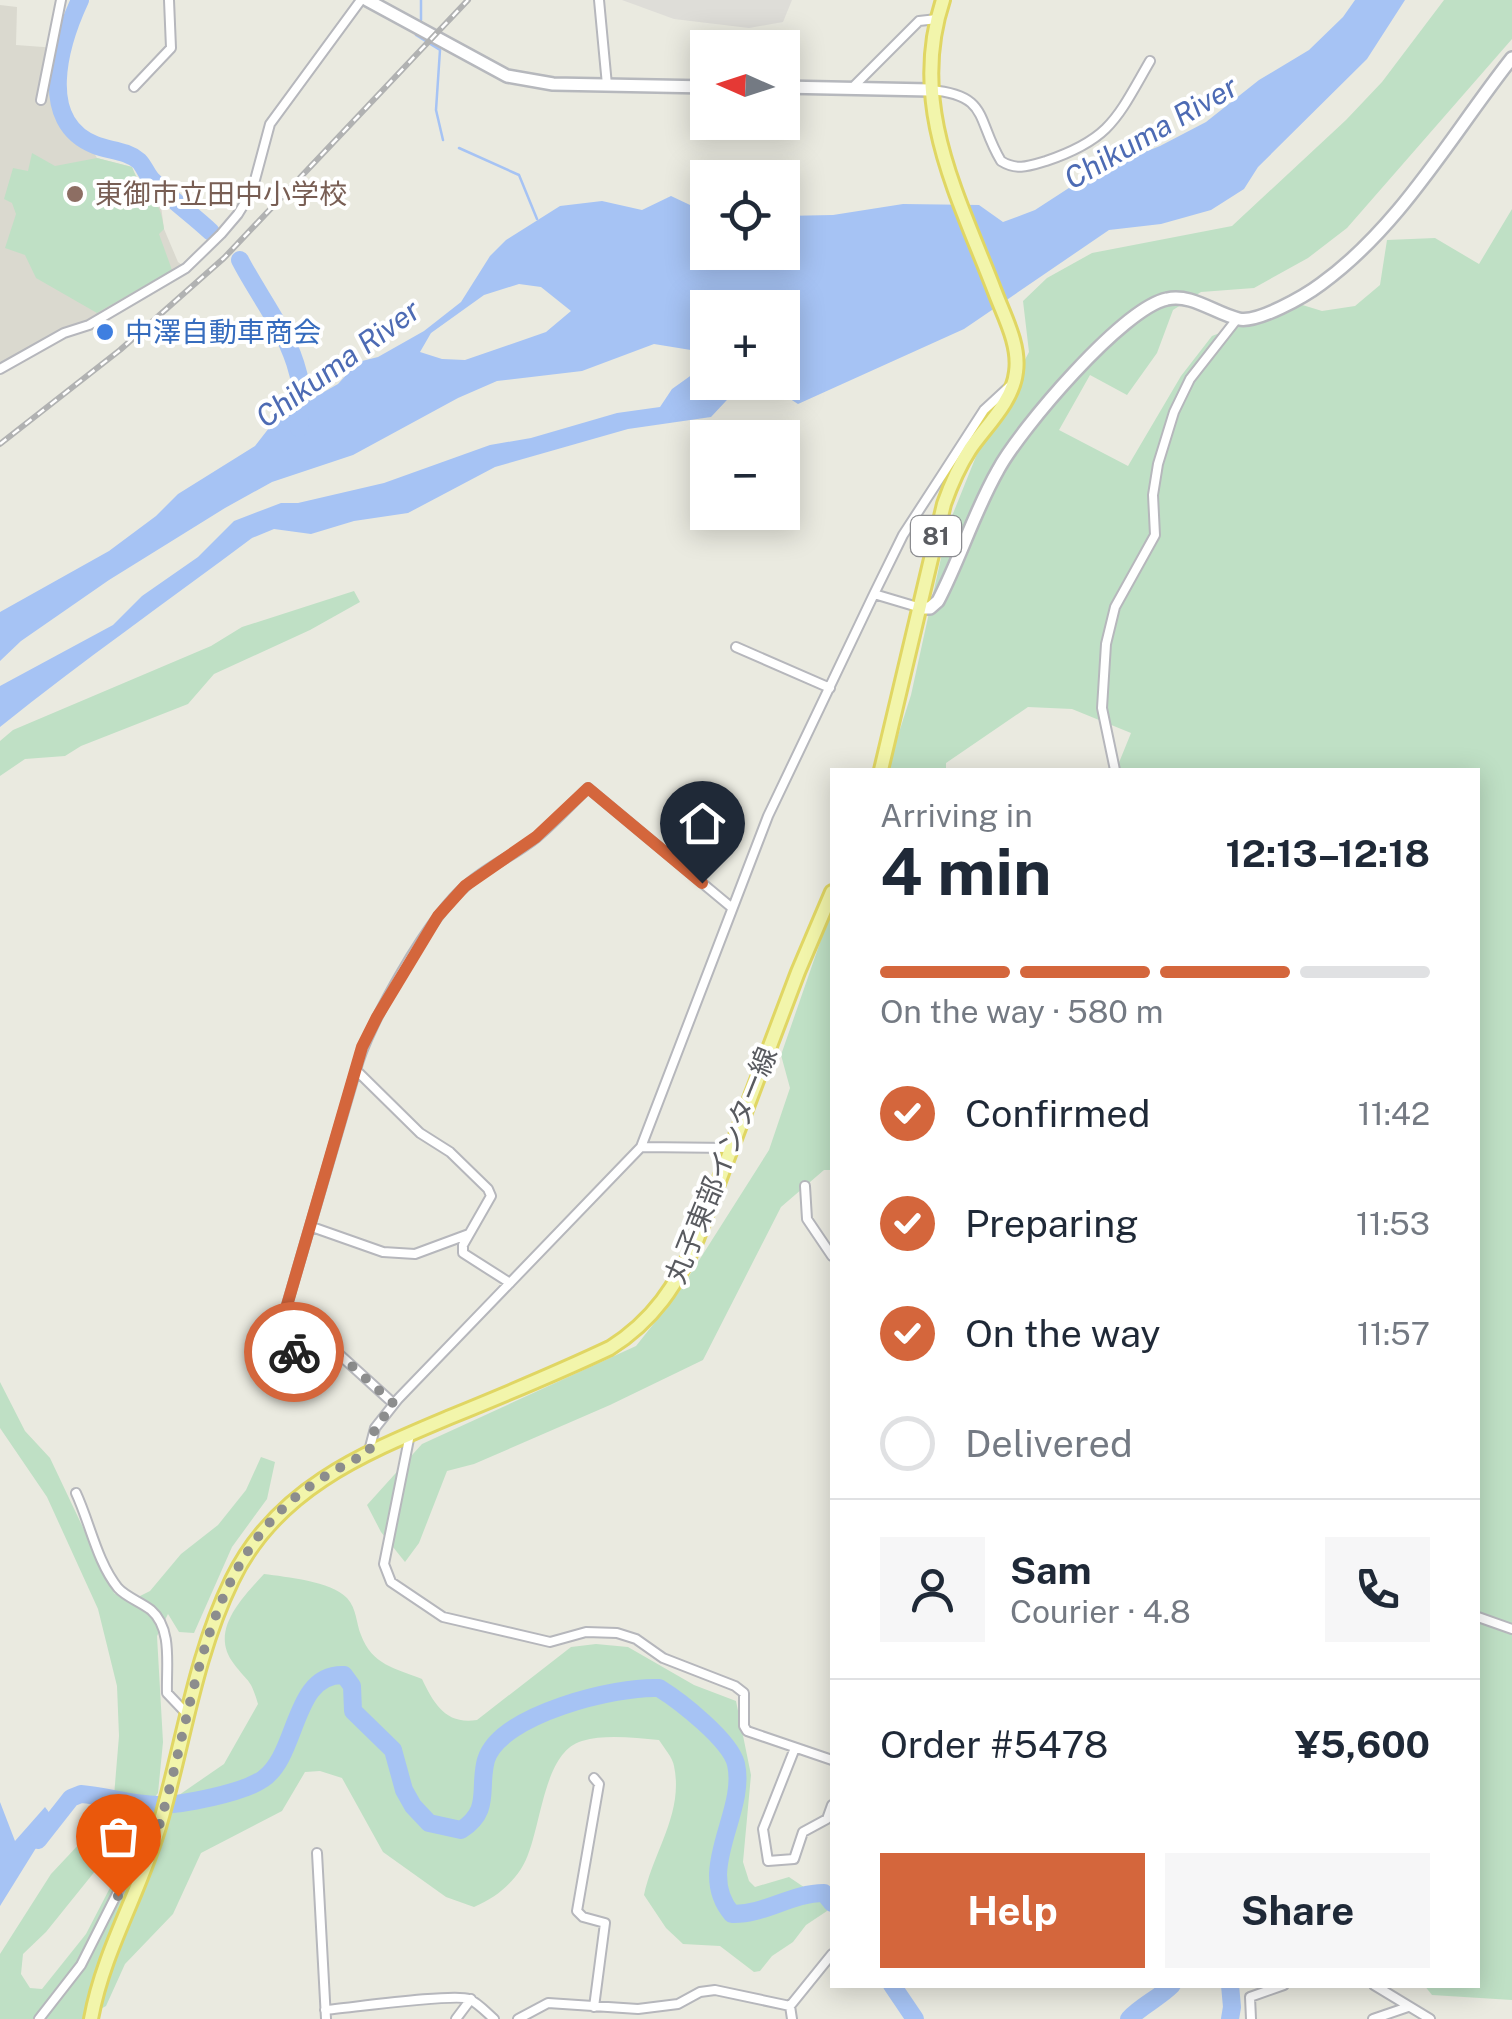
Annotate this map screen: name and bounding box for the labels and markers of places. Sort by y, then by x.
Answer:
place label: 東御市立田中小学校 [95,177,347,210]
marker: 東御市立田中小学校 [64,183,86,205]
place label: 中澤自動車商会 [125,315,321,348]
marker: 中澤自動車商会 [94,321,116,343]
pin [660,781,745,884]
pin [76,1794,161,1897]

